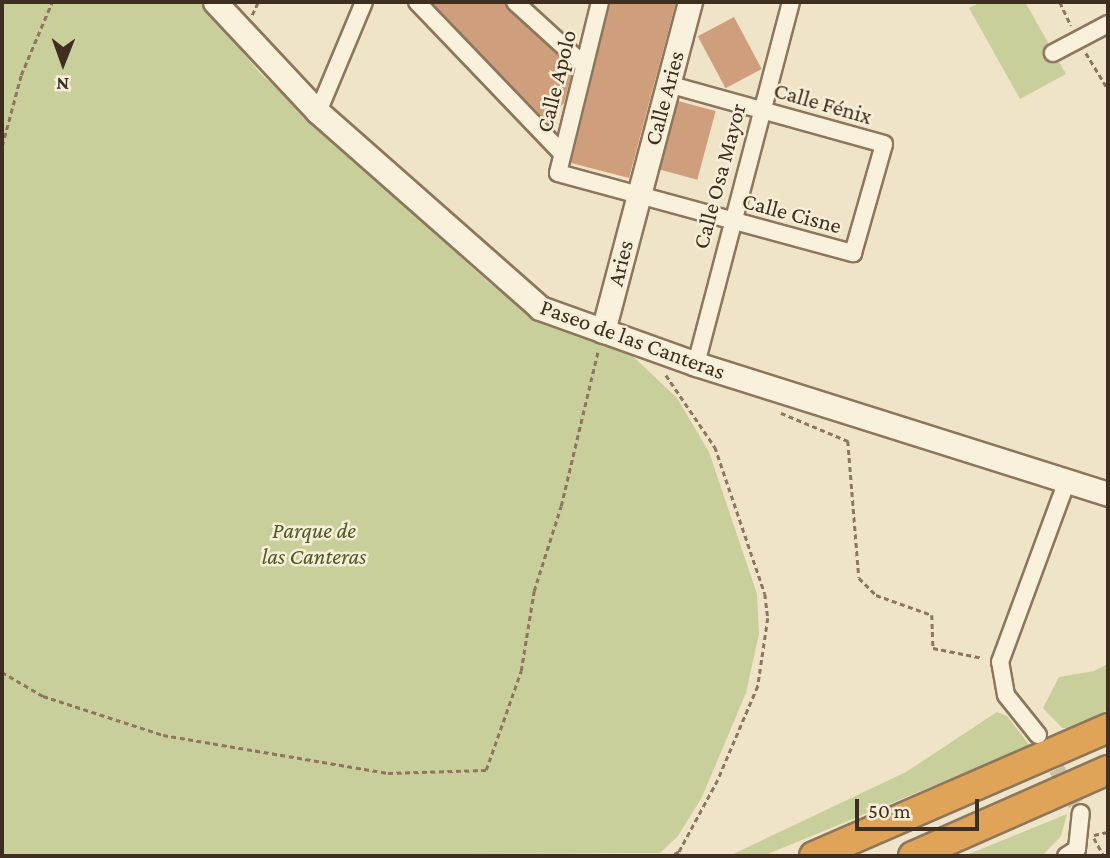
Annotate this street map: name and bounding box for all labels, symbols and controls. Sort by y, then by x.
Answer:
street label: Calle Apolo [530,27,582,135]
north arrow [28,28,98,98]
street label: Calle Aries [638,48,690,148]
text: N [56,74,69,95]
street label: Calle Fénix [771,76,875,130]
street label: Calle Osa Mayor [686,100,752,252]
street label: Calle Cisne [739,187,845,239]
street label: Aries [601,237,639,289]
street label: Paseo de las Canteras [537,293,729,385]
park label: Parque de las Canteras [262,516,366,570]
scale bar [858,784,982,828]
text: 50 m [868,799,911,823]

